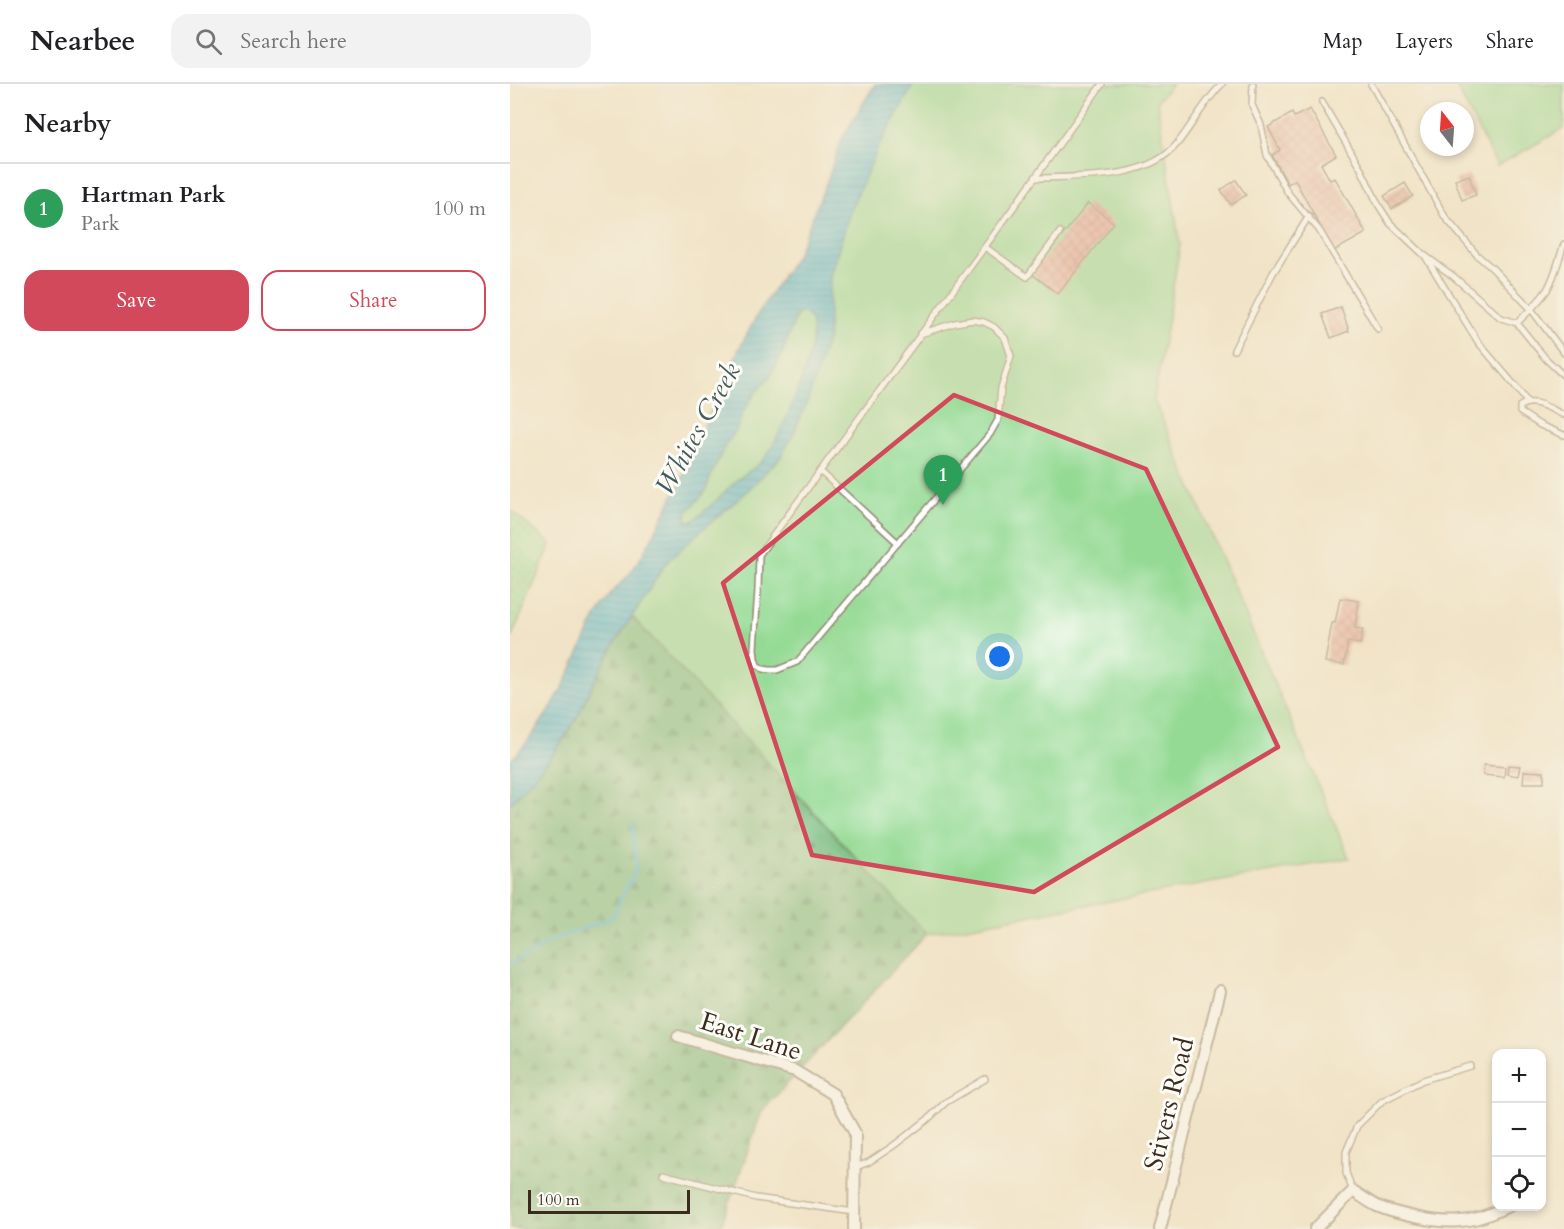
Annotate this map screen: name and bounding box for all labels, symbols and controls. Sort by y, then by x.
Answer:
search box [171,14,591,68]
text: Nearbee [30,22,135,60]
icon: search [192,25,225,58]
text: Search here [240,26,347,56]
text: Map [1323,27,1363,56]
text: Layers [1396,27,1453,56]
text: Share [1486,27,1534,56]
north arrow [1420,102,1474,156]
text: Nearby [24,106,112,141]
text: Hartman Park [81,180,225,210]
text: 1 [38,195,49,222]
text: 100 m [433,195,486,222]
text: Park [81,210,119,237]
button: Save [24,270,249,331]
button: Share [261,270,486,331]
water label: Whites Creek [646,356,750,502]
pin: 1 [924,456,962,505]
your location [985,642,1014,671]
street label: East Lane [696,1003,806,1069]
street label: Stivers Road [1136,1034,1202,1174]
map controls [1492,1049,1546,1211]
button: + [1492,1049,1546,1103]
button: − [1492,1103,1546,1157]
button: locate [1492,1157,1546,1211]
scale bar [528,1187,690,1214]
text: 100 m [537,1189,579,1211]

